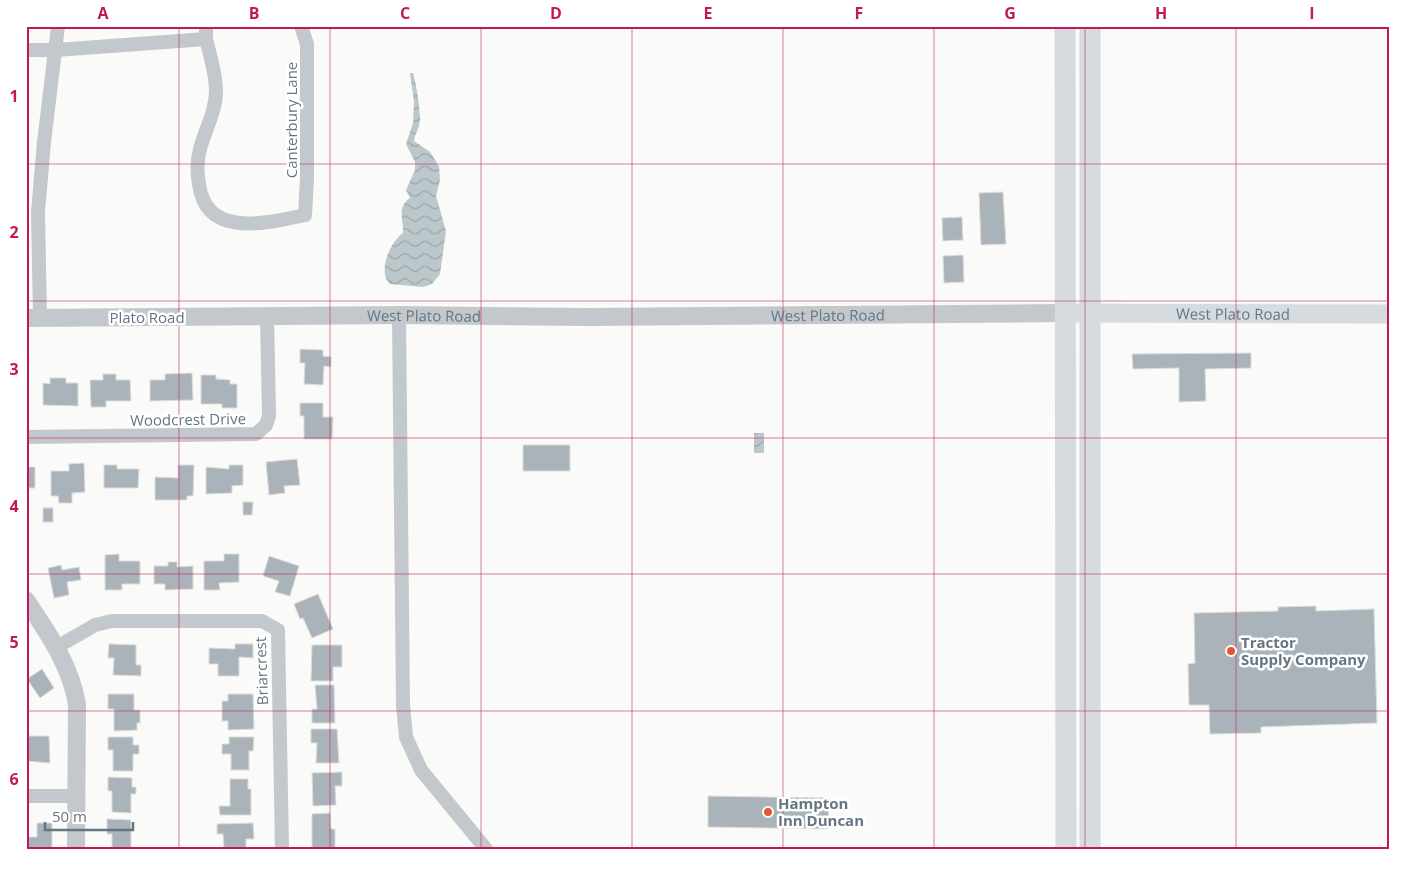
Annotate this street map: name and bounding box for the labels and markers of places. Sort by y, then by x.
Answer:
place label: Tractor Supply Company [1241,632,1366,669]
marker: Tractor Supply Company [1225,645,1237,657]
place label: Hampton Inn Duncan [778,793,864,830]
marker: Hampton Inn Duncan [762,806,774,818]

